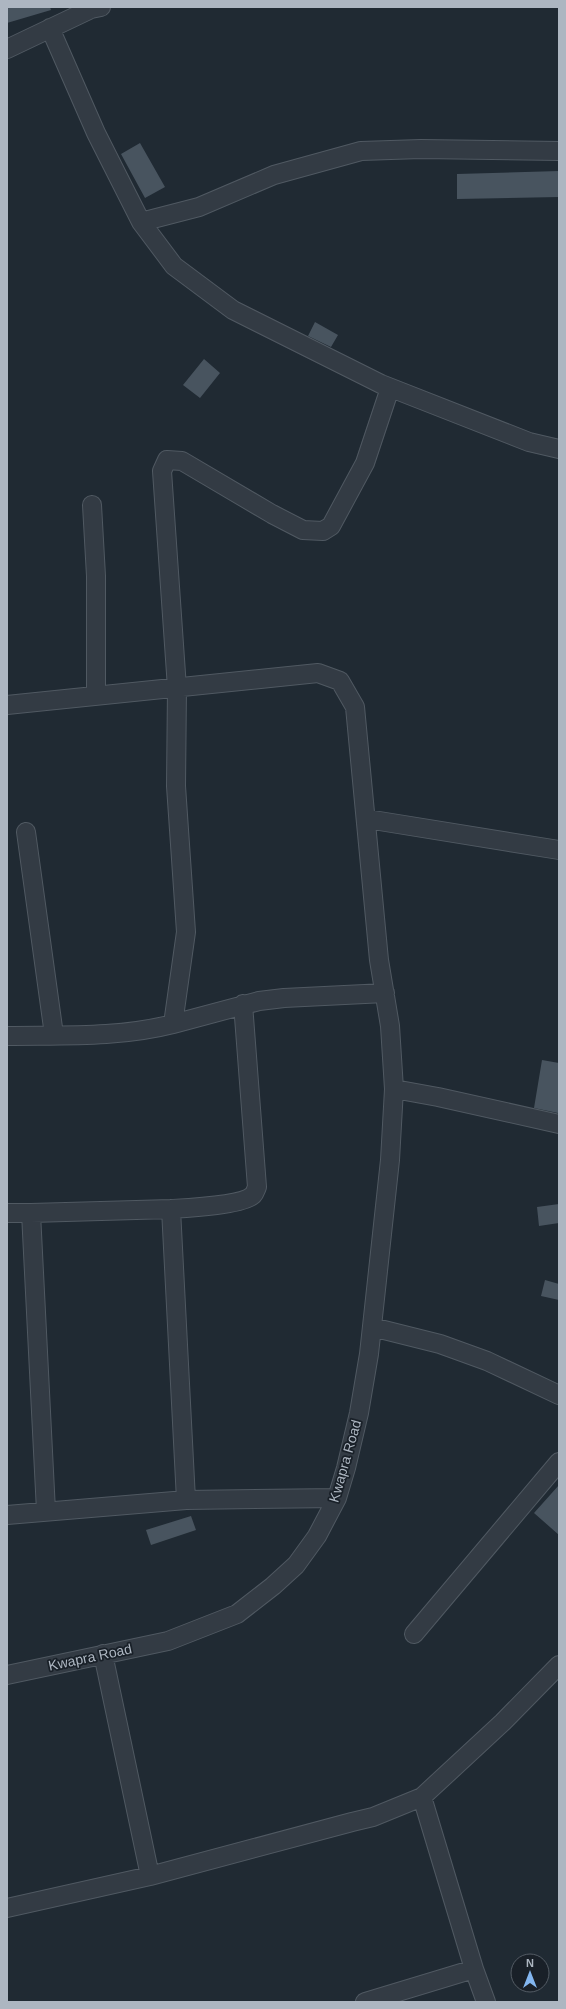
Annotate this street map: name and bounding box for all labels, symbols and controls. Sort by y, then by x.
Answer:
street label: Kwapra Road [326,1418,364,1504]
street label: Kwapra Road [47,1640,133,1674]
north arrow [510,1953,550,1993]
text: N [526,1957,534,1969]

